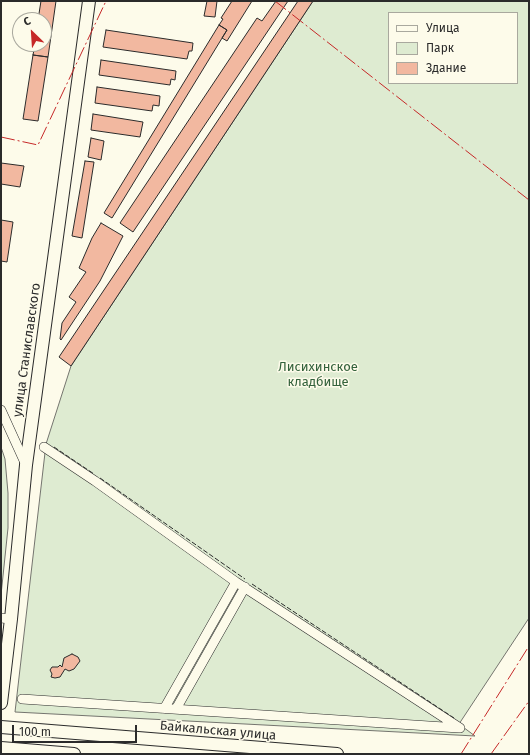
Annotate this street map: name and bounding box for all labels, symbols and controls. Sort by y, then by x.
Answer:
north arrow [12,12,52,52]
legend [388,12,518,84]
text: С [22,14,33,29]
text: Улица [426,21,460,35]
text: Парк [426,41,454,55]
text: Здание [426,61,466,75]
street label: улица Станиславского [10,282,44,418]
park label: Лисихинское кладбище [278,359,358,390]
scale bar [14,717,139,743]
street label: Байкальская улица [159,718,277,744]
text: 100 m [19,725,51,739]

